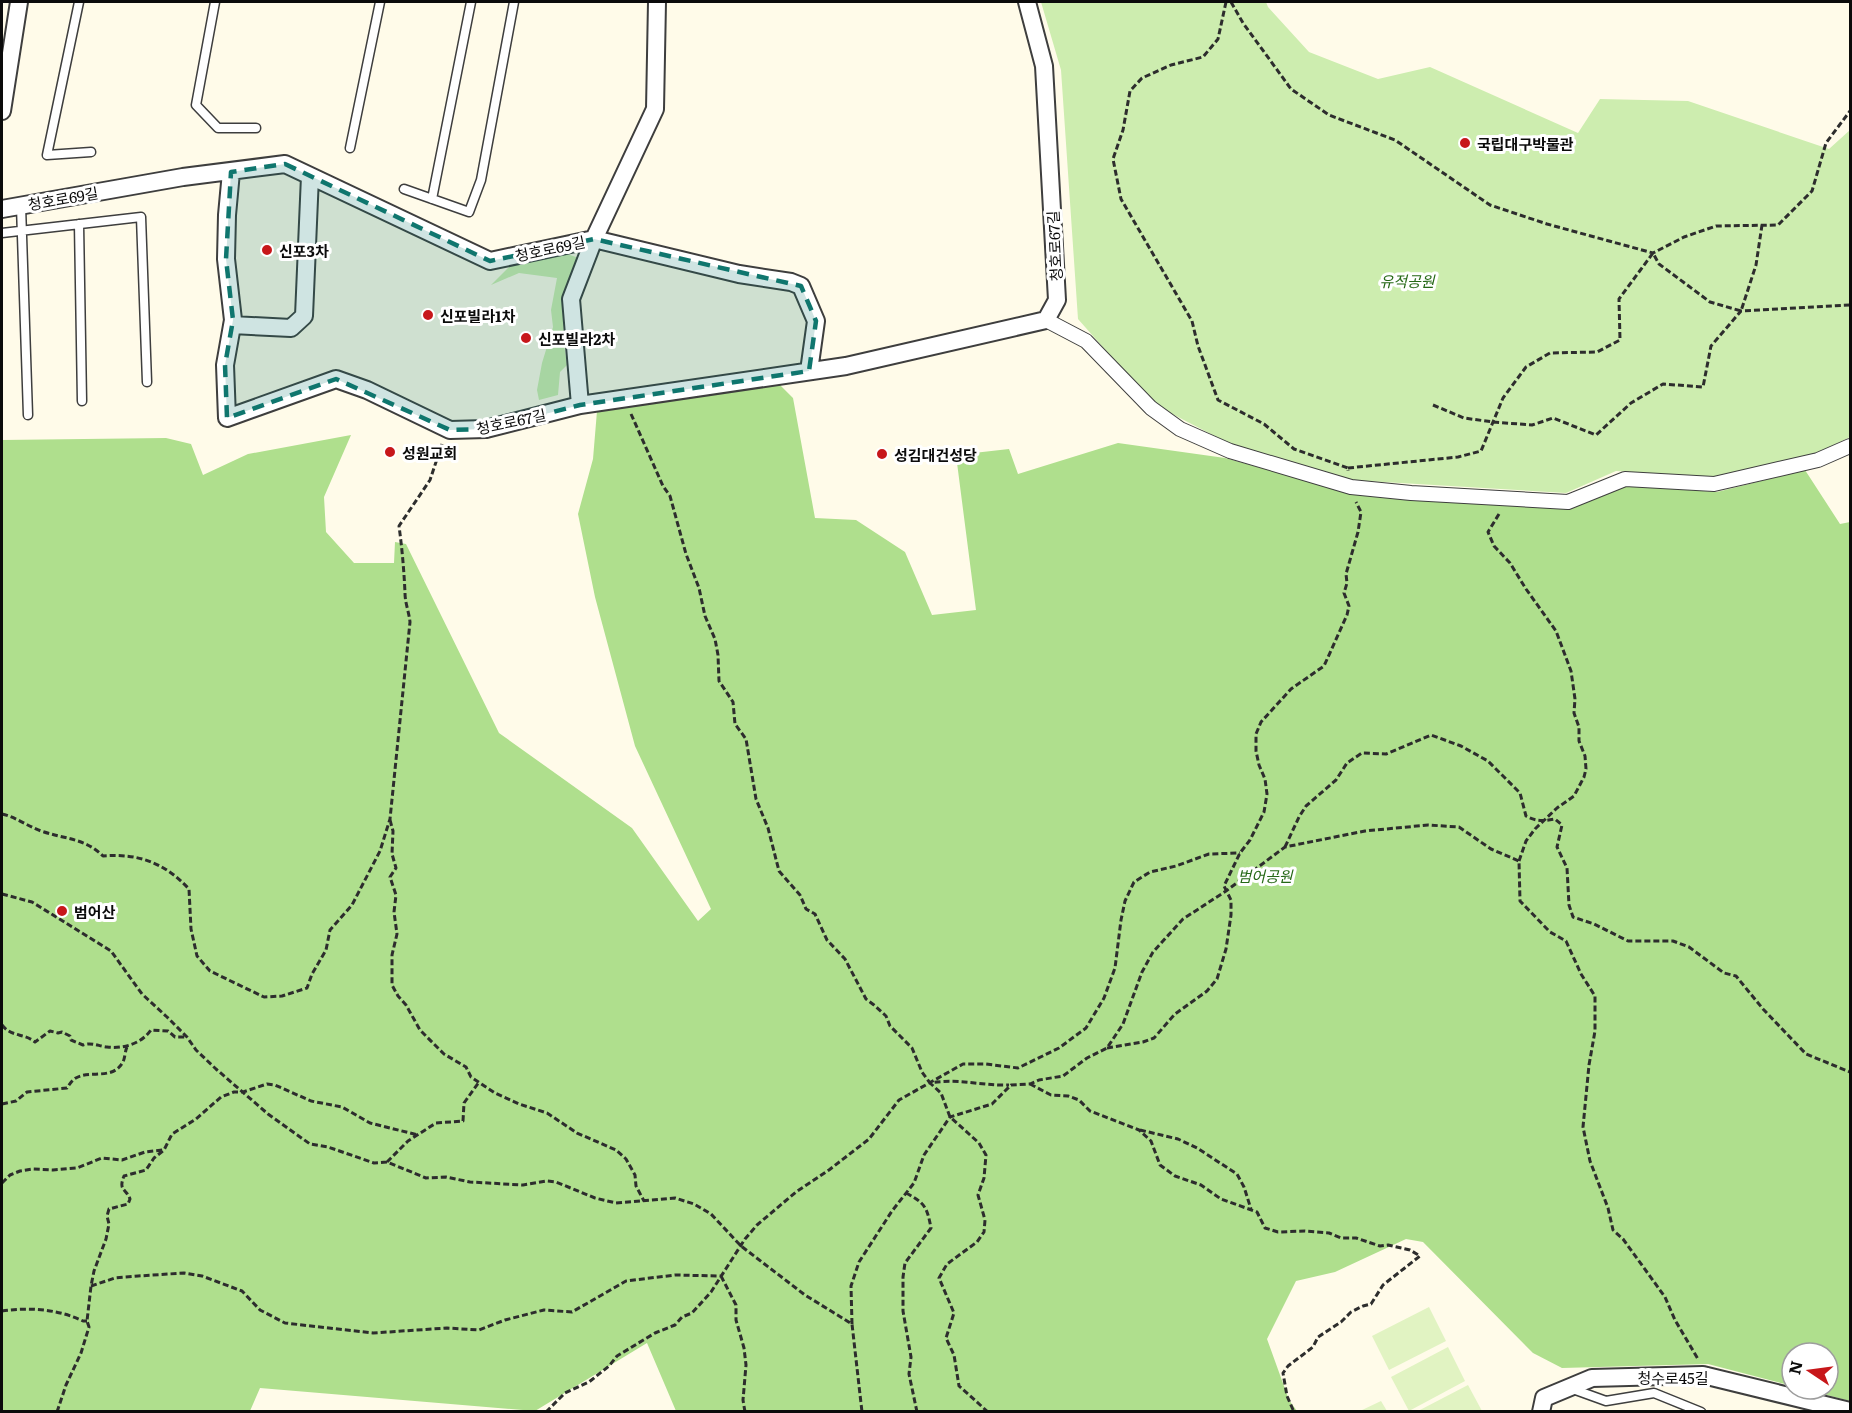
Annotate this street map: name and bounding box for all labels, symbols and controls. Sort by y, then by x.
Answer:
place label: 국립대구박물관 [1477,132,1574,155]
marker: 국립대구박물관 [1458,136,1472,150]
street label: 청호로69길 [26,181,100,215]
street label: 청호로67길 [1041,210,1067,282]
street label: 청호로69길 [513,229,587,267]
place label: 신포3차 [279,239,329,262]
marker: 신포3차 [260,243,274,257]
park label: 유적공원 [1379,269,1436,292]
place label: 신포빌라1차 [440,304,515,327]
marker: 신포빌라1차 [421,308,435,322]
place label: 신포빌라2차 [538,327,615,350]
marker: 신포빌라2차 [519,331,533,345]
street label: 청호로67길 [474,402,548,440]
place label: 성원교회 [402,441,457,464]
place label: 성김대건성당 [894,443,977,466]
marker: 성원교회 [383,445,397,459]
marker: 성김대건성당 [875,447,889,461]
park label: 범어공원 [1237,864,1294,887]
place label: 범어산 [74,900,116,923]
marker: 범어산 [55,904,69,918]
north arrow [1780,1341,1840,1401]
text: N [1781,1358,1808,1377]
street label: 청수로45길 [1637,1366,1709,1389]

